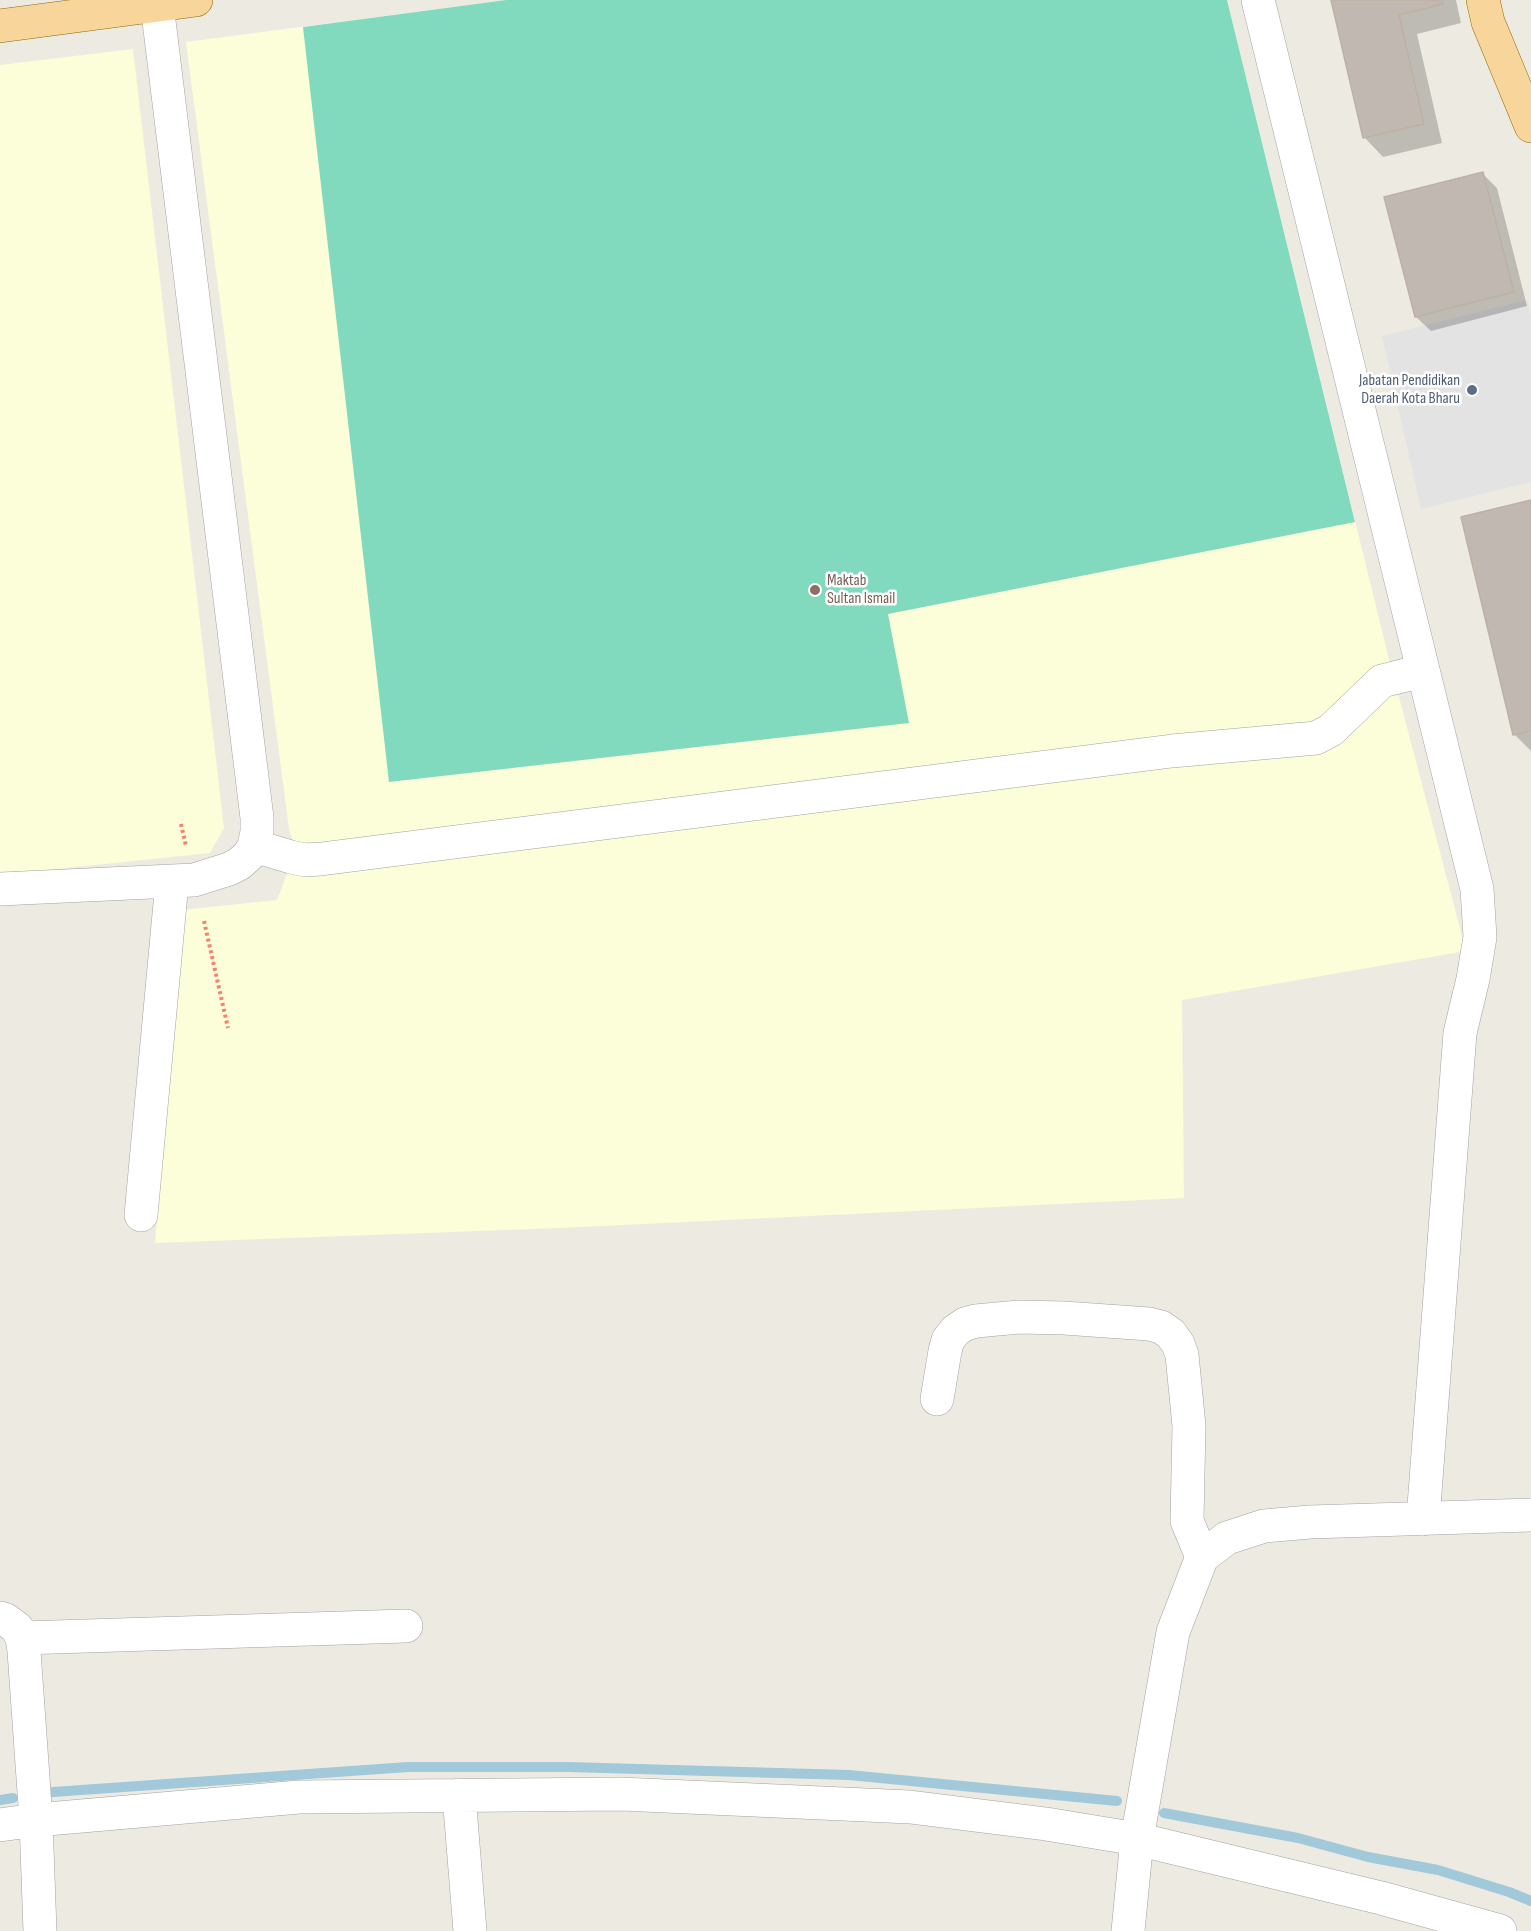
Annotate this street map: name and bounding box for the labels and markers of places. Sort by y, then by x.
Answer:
place label: Jabatan Pendidikan Daerah Kota Bharu [1359,371,1460,409]
marker: Jabatan Pendidikan Daerah Kota Bharu [1465,383,1479,397]
place label: Maktab Sultan Ismail [827,571,895,609]
marker: Maktab Sultan Ismail [808,583,822,597]

